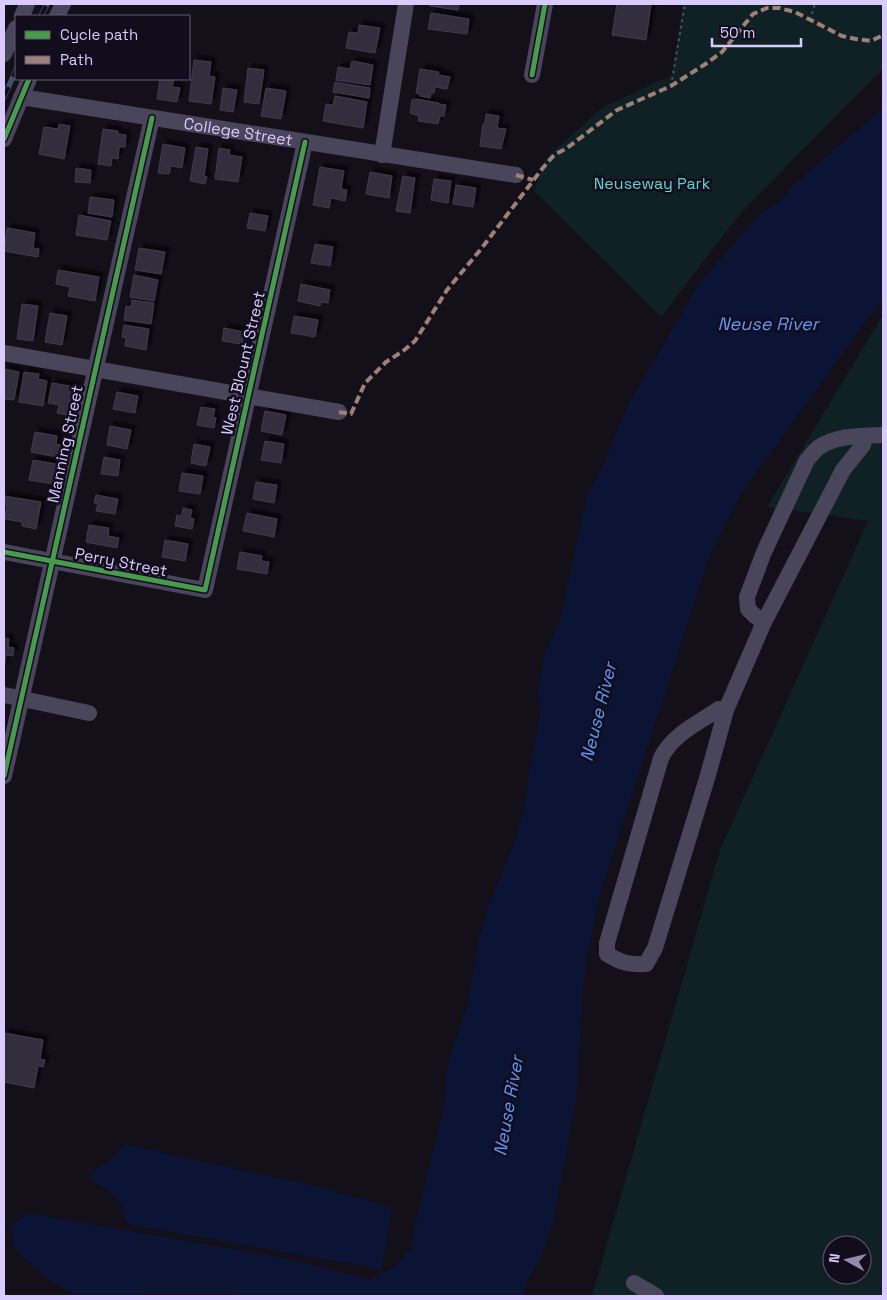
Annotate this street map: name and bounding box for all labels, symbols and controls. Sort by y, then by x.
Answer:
legend [15,15,190,80]
scale bar [712,15,801,47]
text: 50 m [720,23,755,42]
text: Cycle path [60,25,138,44]
text: Path [60,50,93,69]
street label: College Street [182,112,294,150]
park label: Neuseway Park [594,173,711,194]
street label: West Blount Street [216,289,270,437]
water label: Neuse River [718,312,821,335]
street label: Manning Street [42,383,88,505]
street label: Perry Street [73,543,169,581]
water label: Neuse River [575,658,622,764]
water label: Neuse River [488,1052,528,1158]
north arrow [822,1235,872,1285]
text: N [825,1252,844,1264]

